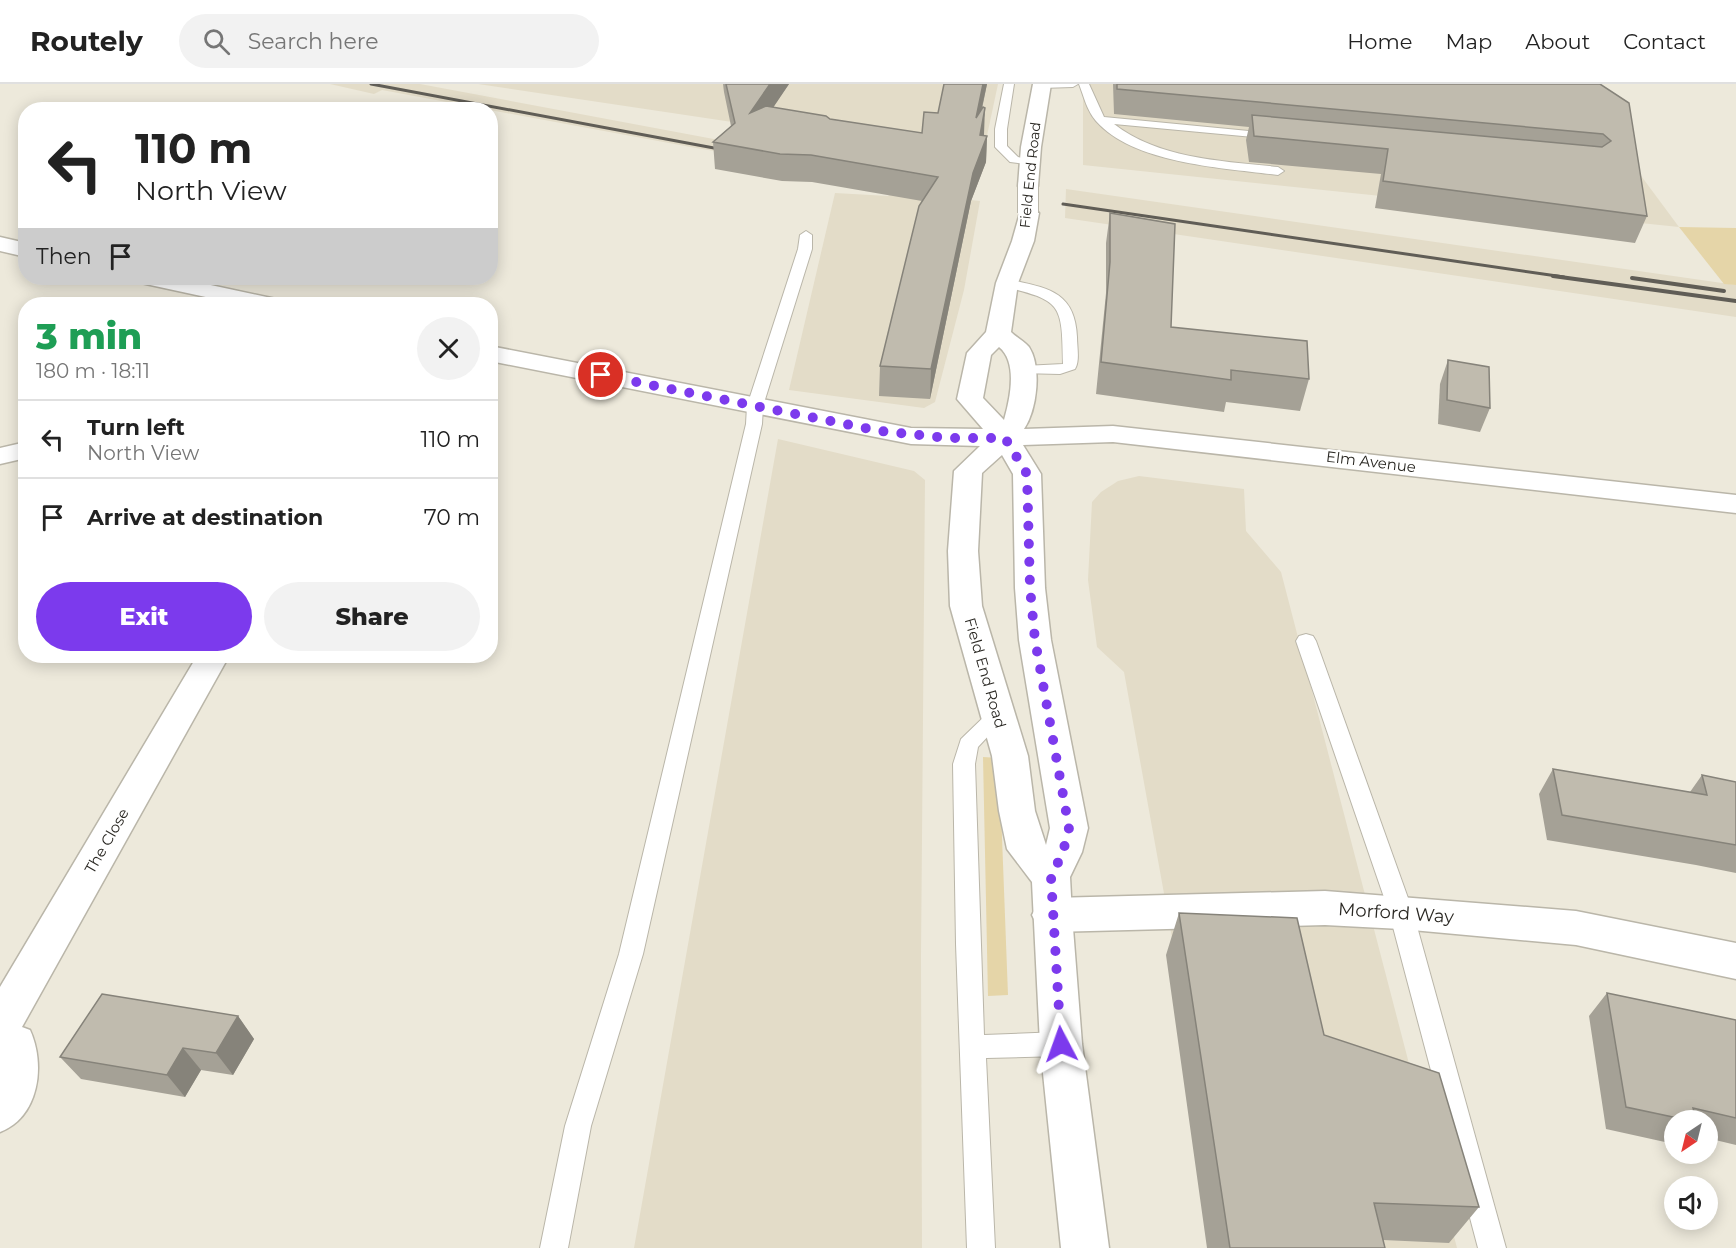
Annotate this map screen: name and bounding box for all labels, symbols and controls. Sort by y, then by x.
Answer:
search box [179,14,599,68]
text: Routely [30,24,143,58]
icon: search [200,25,233,58]
text: Search here [248,28,379,55]
text: Home [1347,29,1412,54]
text: Map [1445,29,1492,54]
text: About [1525,29,1590,54]
text: Contact [1623,29,1706,54]
street label: Field End Road [1015,121,1045,229]
text: 110 m [135,122,252,174]
icon: left [36,126,114,204]
text: North View [135,174,287,207]
icon: arrive [104,240,137,273]
text: Then [36,243,92,270]
text: 3 min [36,314,142,358]
button: close [417,317,480,380]
pin [575,349,626,400]
icon: arrive [584,358,617,391]
text: 180 m · 18:11 [36,359,150,383]
text: Turn left [87,414,185,441]
icon: left [36,423,69,456]
text: 110 m [420,426,480,453]
text: North View [87,441,199,465]
street label: Elm Avenue [1325,447,1417,476]
icon: arrive [36,501,69,534]
text: Arrive at destination [87,504,323,531]
text: 70 m [424,504,480,531]
button: Exit [36,582,252,651]
button: Share [264,582,480,651]
street label: Field End Road [961,615,1010,730]
street label: The Close [80,805,133,877]
street label: Morford Way [1337,898,1455,928]
position arrow [1029,1012,1093,1076]
north arrow [1664,1110,1718,1164]
map controls [1664,1110,1718,1230]
button: sound [1664,1176,1718,1230]

